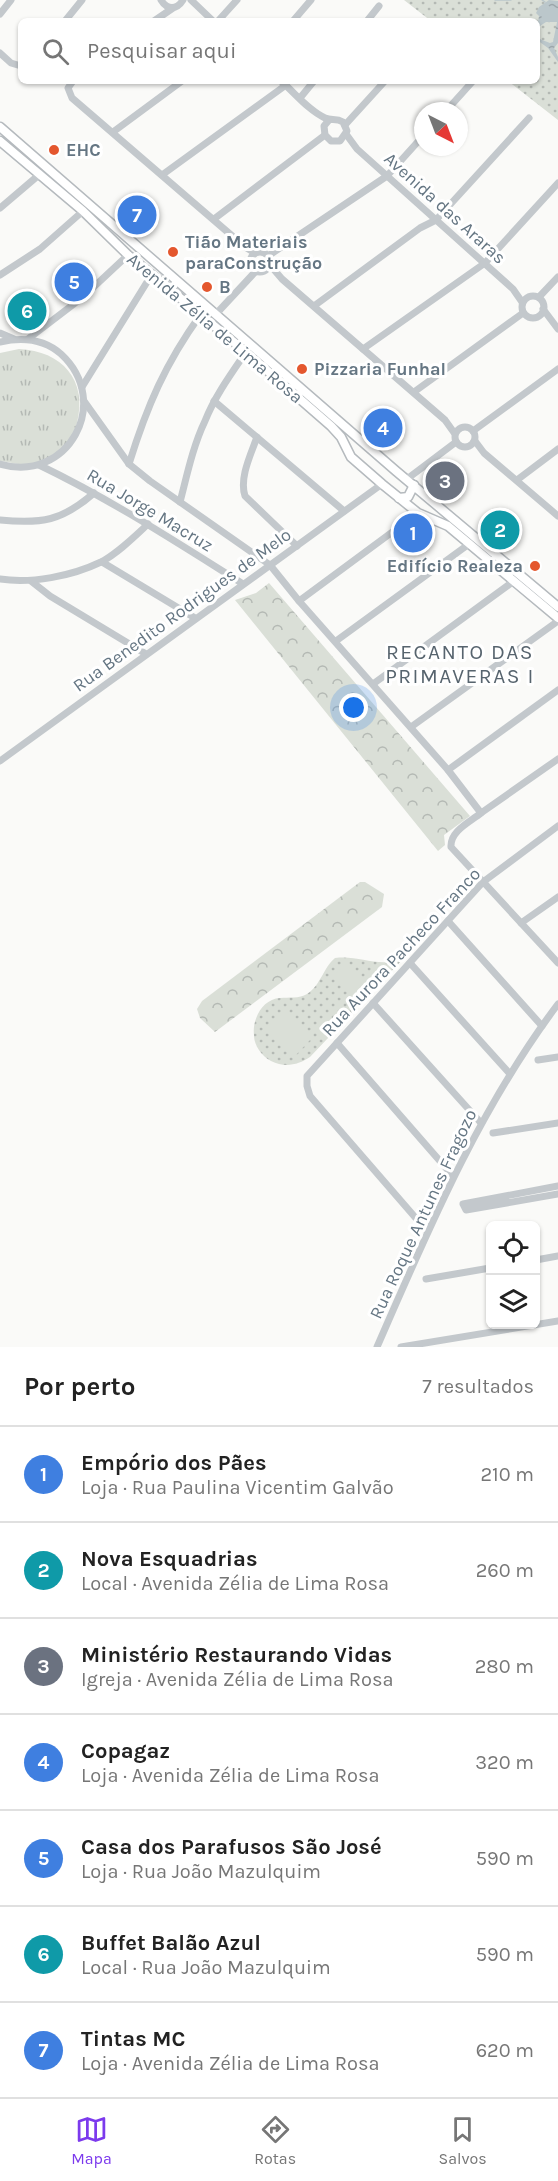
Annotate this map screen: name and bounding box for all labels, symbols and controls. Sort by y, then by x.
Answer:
search box [18,18,540,84]
icon: search [39,35,72,68]
text: Pesquisar aqui [87,38,236,64]
north arrow [414,102,468,156]
place label: EHC [66,139,101,161]
marker: EHC [47,143,61,157]
street label: Avenida das Araras [380,148,510,268]
pin: 7 [118,192,156,238]
place label: Tião Materiais paraConstrução [185,231,322,274]
marker: Tião Materiais paraConstrução [166,245,180,259]
street label: Avenida Zélia de Lima Rosa [123,248,307,408]
pin: 5 [54,260,94,304]
place label: B [219,276,231,298]
marker: B [200,280,214,294]
pin: 6 [8,288,46,334]
place label: Pizzaria Funhal [314,358,446,380]
marker: Pizzaria Funhal [295,362,309,376]
pin: 4 [364,406,403,450]
pin: 3 [426,458,464,504]
street label: Rua Jorge Macruz [83,464,217,556]
pin: 2 [480,508,520,552]
pin: 1 [394,510,432,556]
street label: Rua Benedito Rodrigues de Melo [69,523,295,697]
place label: Edifício Realeza [387,555,523,577]
marker: Edifício Realeza [528,559,542,573]
district label: RECANTO DAS PRIMAVERAS I [385,640,535,688]
your location [339,693,368,722]
street label: Rua Aurora Pacheco Franco [317,863,485,1041]
street label: Rua Roque Antunes Fragozo [365,1106,481,1322]
map controls [486,1221,540,1329]
button: locate [486,1221,540,1275]
button: layers [486,1275,540,1329]
text: Por perto [24,1371,135,1402]
text: 7 resultados [422,1375,534,1398]
text: Empório dos Pães [81,1450,267,1476]
text: 1 [40,1463,47,1486]
text: 210 m [480,1463,534,1486]
text: Loja · Rua Paulina Vicentim Galvão [81,1476,394,1499]
text: Nova Esquadrias [81,1546,258,1572]
text: 2 [37,1559,50,1582]
text: 260 m [476,1559,534,1582]
text: Local · Avenida Zélia de Lima Rosa [81,1572,389,1595]
text: Ministério Restaurando Vidas [81,1642,392,1668]
text: 3 [37,1655,50,1678]
text: 280 m [475,1655,534,1678]
text: Igreja · Avenida Zélia de Lima Rosa [81,1668,394,1691]
text: Copagaz [81,1738,170,1764]
text: 4 [38,1751,49,1774]
text: 320 m [475,1751,534,1774]
text: Loja · Avenida Zélia de Lima Rosa [81,1764,379,1787]
text: Casa dos Parafusos São José [81,1834,382,1860]
text: 5 [38,1847,49,1870]
text: 590 m [476,1847,534,1870]
text: Loja · Rua João Mazulquim [81,1860,321,1883]
text: Buffet Balão Azul [81,1930,261,1956]
text: 6 [37,1943,50,1966]
text: 590 m [476,1943,534,1966]
text: Local · Rua João Mazulquim [81,1956,331,1979]
text: Tintas MC [81,2026,186,2052]
text: 7 [39,2039,48,2062]
text: 620 m [476,2039,534,2062]
text: Loja · Avenida Zélia de Lima Rosa [81,2052,379,2075]
tab: Mapa [71,2113,112,2168]
tab: Rotas [254,2113,296,2168]
tab: Salvos [439,2113,487,2168]

